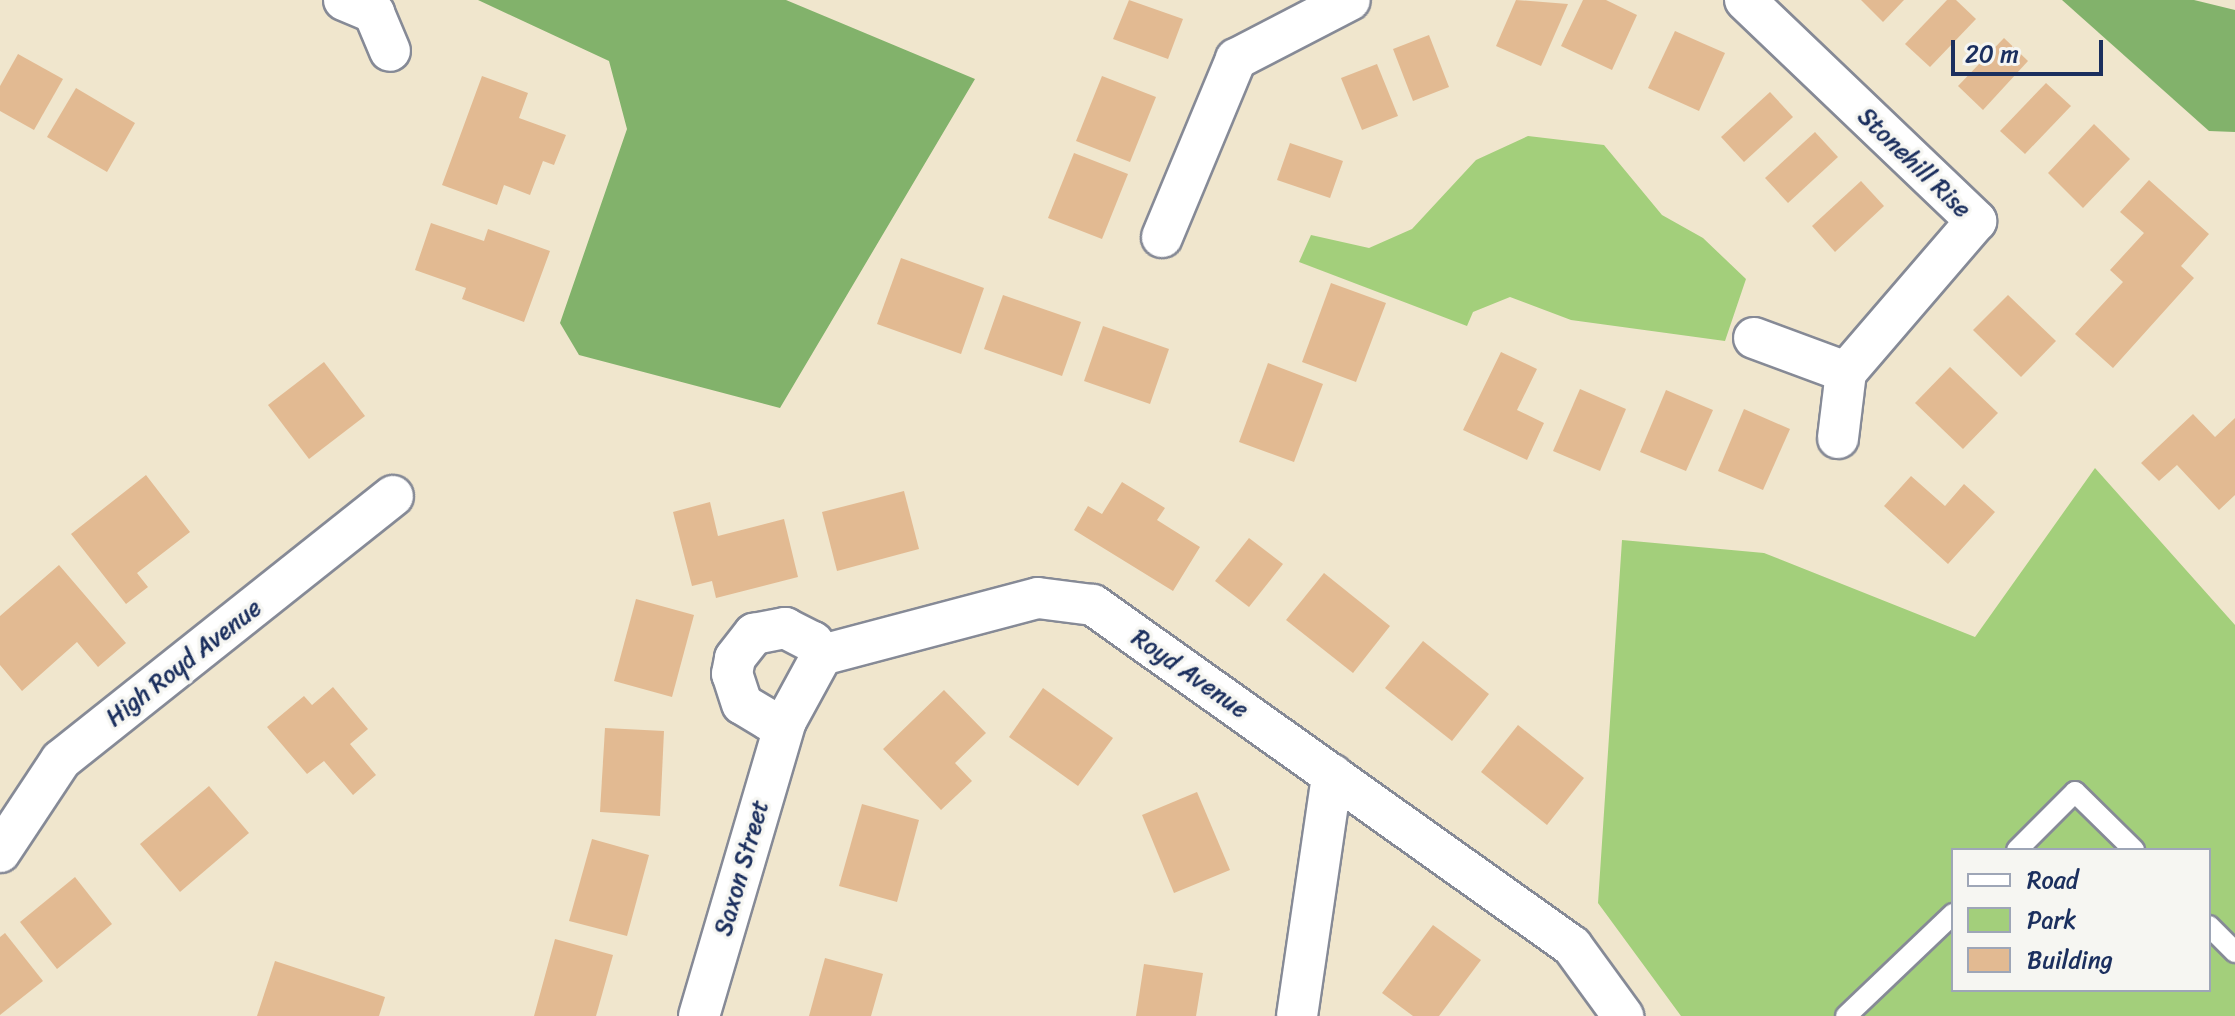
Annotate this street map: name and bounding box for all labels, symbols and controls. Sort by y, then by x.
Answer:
scale bar [1955,24,2107,74]
text: 20 m [1965,33,2019,75]
street label: Stonehill Rise [1851,102,1977,224]
street label: High Royd Avenue [101,593,267,733]
street label: Royd Avenue [1127,624,1253,724]
street label: Saxon Street [709,797,775,939]
legend [1951,848,2211,992]
text: Road [2027,859,2078,901]
text: Park [2027,899,2076,941]
text: Building [2027,939,2113,981]

